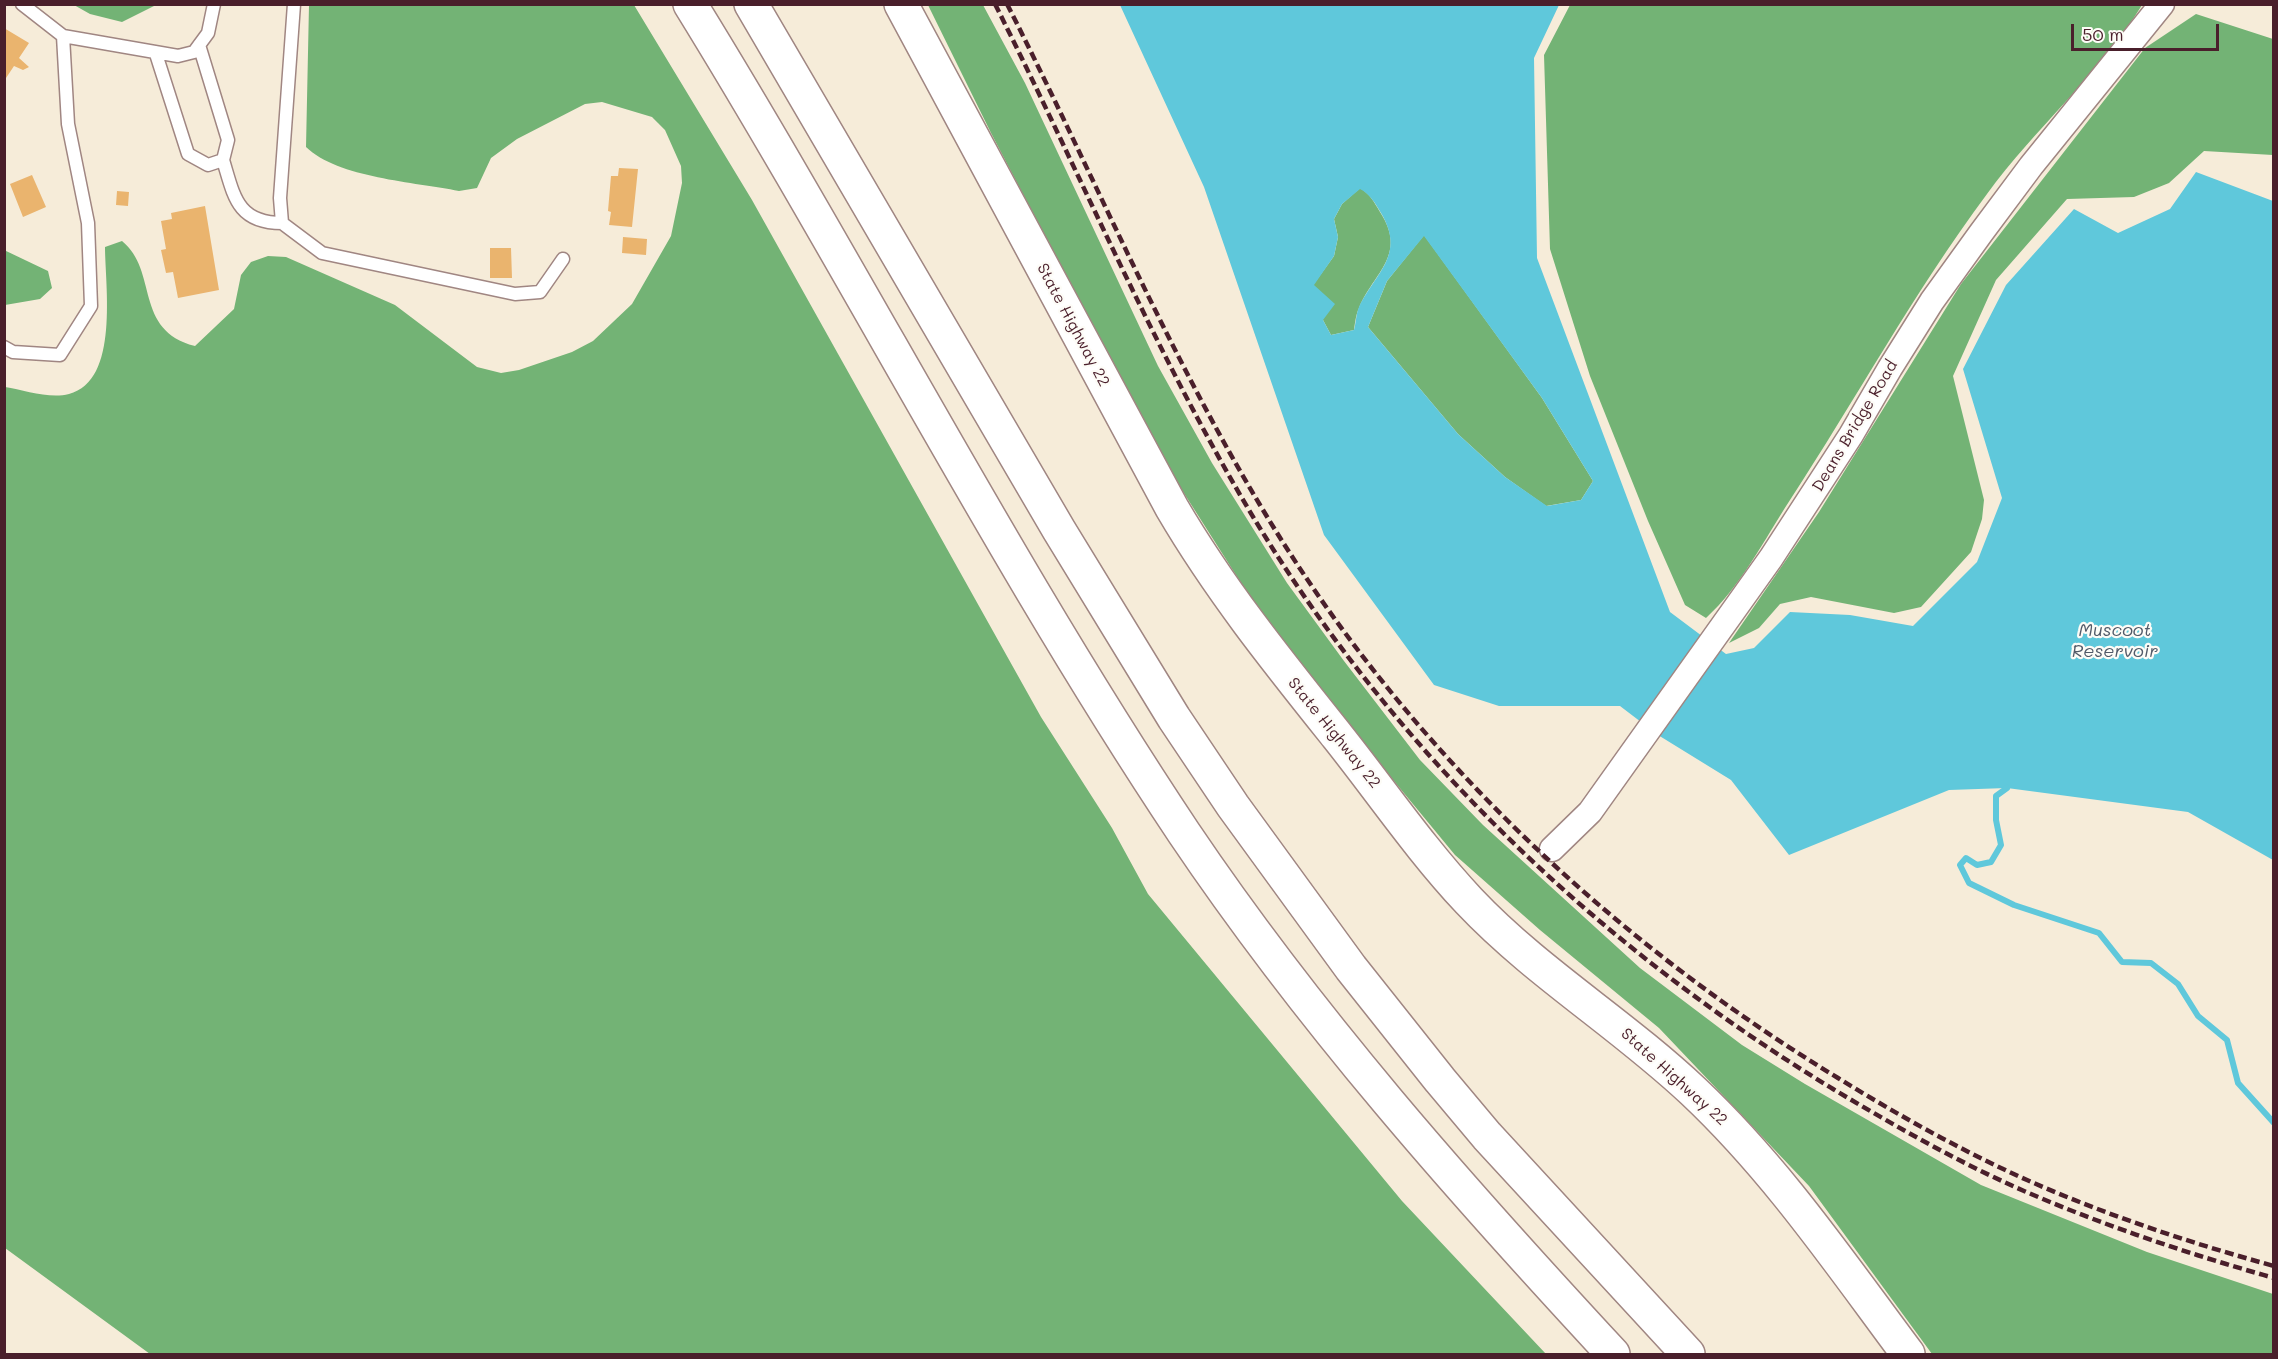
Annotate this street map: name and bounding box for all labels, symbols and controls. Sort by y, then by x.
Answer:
scale bar [2074,12,2222,50]
text: 50 m [2082,22,2124,46]
street label: State Highway 22 [1033,260,1113,390]
street label: Deans Bridge Road [1808,357,1902,495]
water label: Muscoot Reservoir [2072,619,2158,662]
street label: State Highway 22 [1284,674,1384,792]
street label: State Highway 22 [1617,1024,1731,1130]

